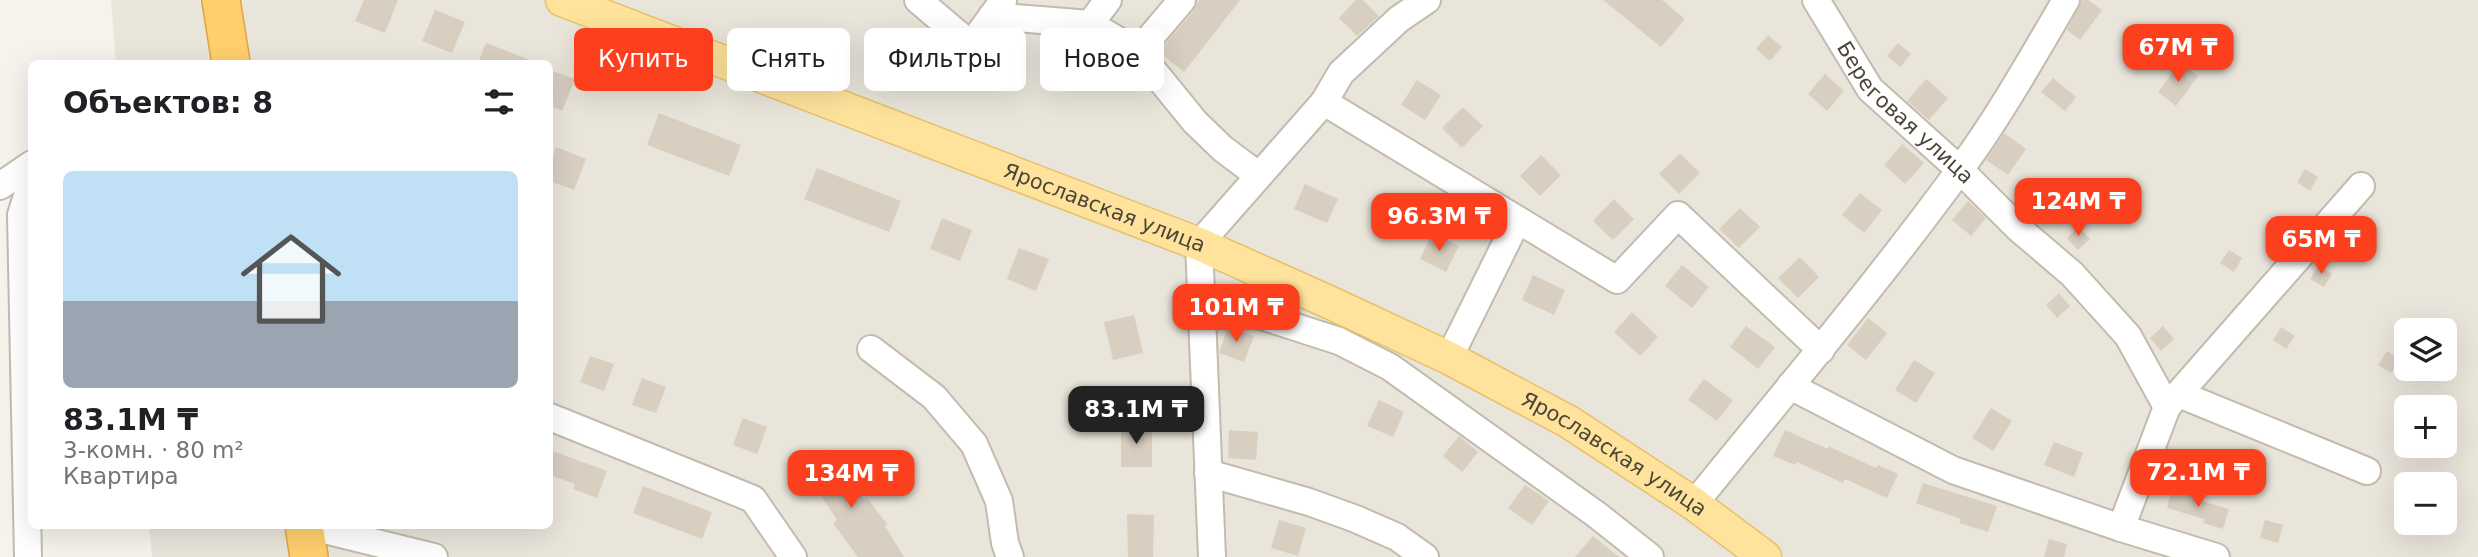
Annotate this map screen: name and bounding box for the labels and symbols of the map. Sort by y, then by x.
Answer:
pin: 67M ₸ [2129,24,2227,84]
street label: Береговая улица [1832,37,1979,189]
street label: Ярославская улица [1000,158,1209,257]
pin: 124M ₸ [2021,178,2135,238]
pin: 96.3M ₸ [1374,194,1504,253]
pin: 65M ₸ [2272,216,2370,276]
pin: 101M ₸ [1179,284,1293,344]
pin: 83.1M ₸ [1071,386,1201,446]
street label: Ярославская улица [1517,387,1711,521]
pin: 72.1M ₸ [2133,449,2263,509]
pin: 134M ₸ [794,450,908,510]

